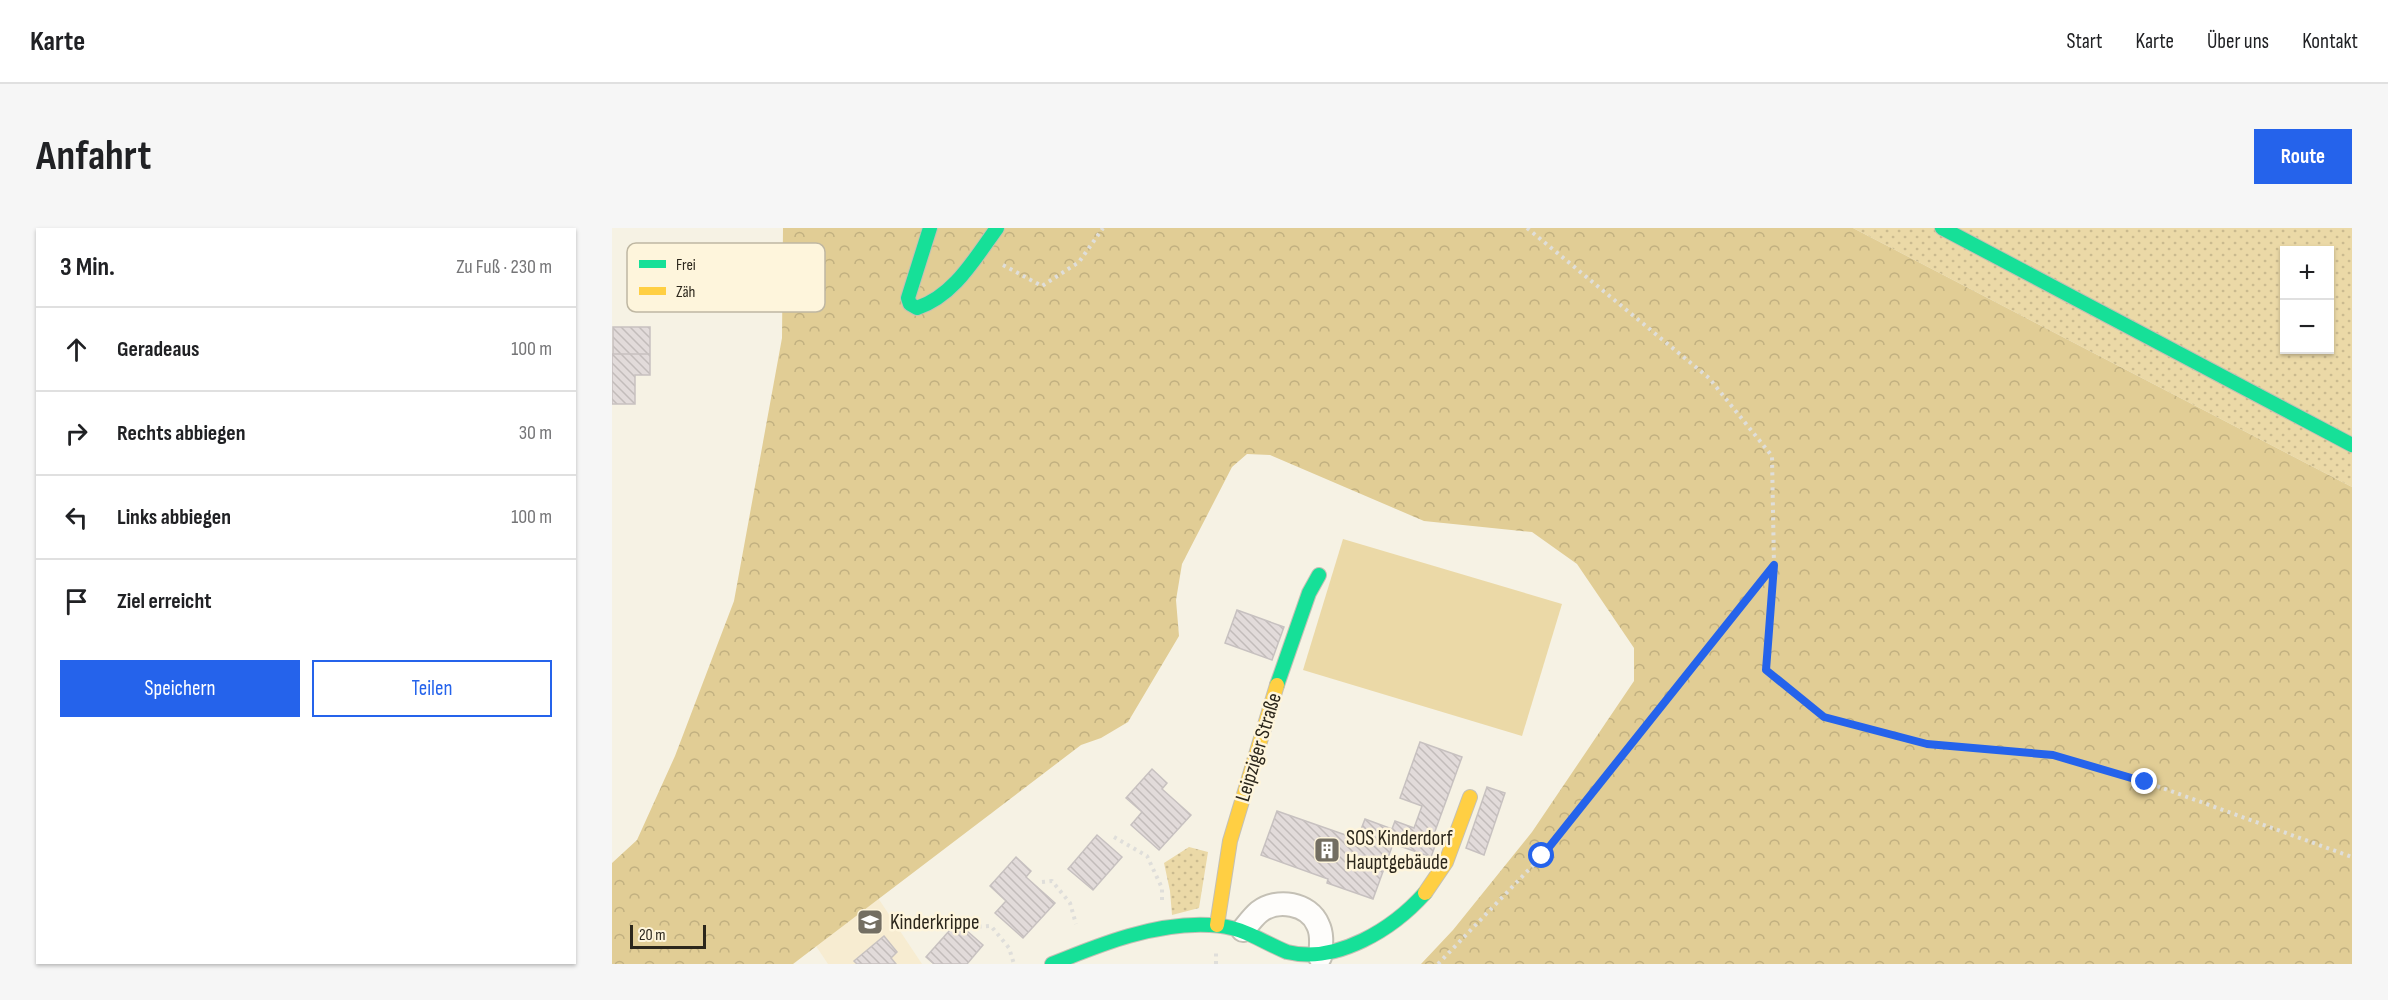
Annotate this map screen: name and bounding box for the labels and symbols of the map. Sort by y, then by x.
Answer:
legend [627,243,825,312]
text: Frei [676,256,696,275]
text: Zäh [676,283,695,302]
street label: Leipziger Straße [1230,690,1287,805]
route end [2131,768,2157,794]
place label: SOS Kinderdorf Hauptgebäude [1346,826,1454,875]
building icon: SOS Kinderdorf Hauptgebäude [1312,835,1342,865]
route start [1528,842,1554,868]
school or university icon: Kinderkrippe [855,907,885,937]
place label: Kinderkrippe [890,910,979,935]
scale bar [630,922,706,950]

